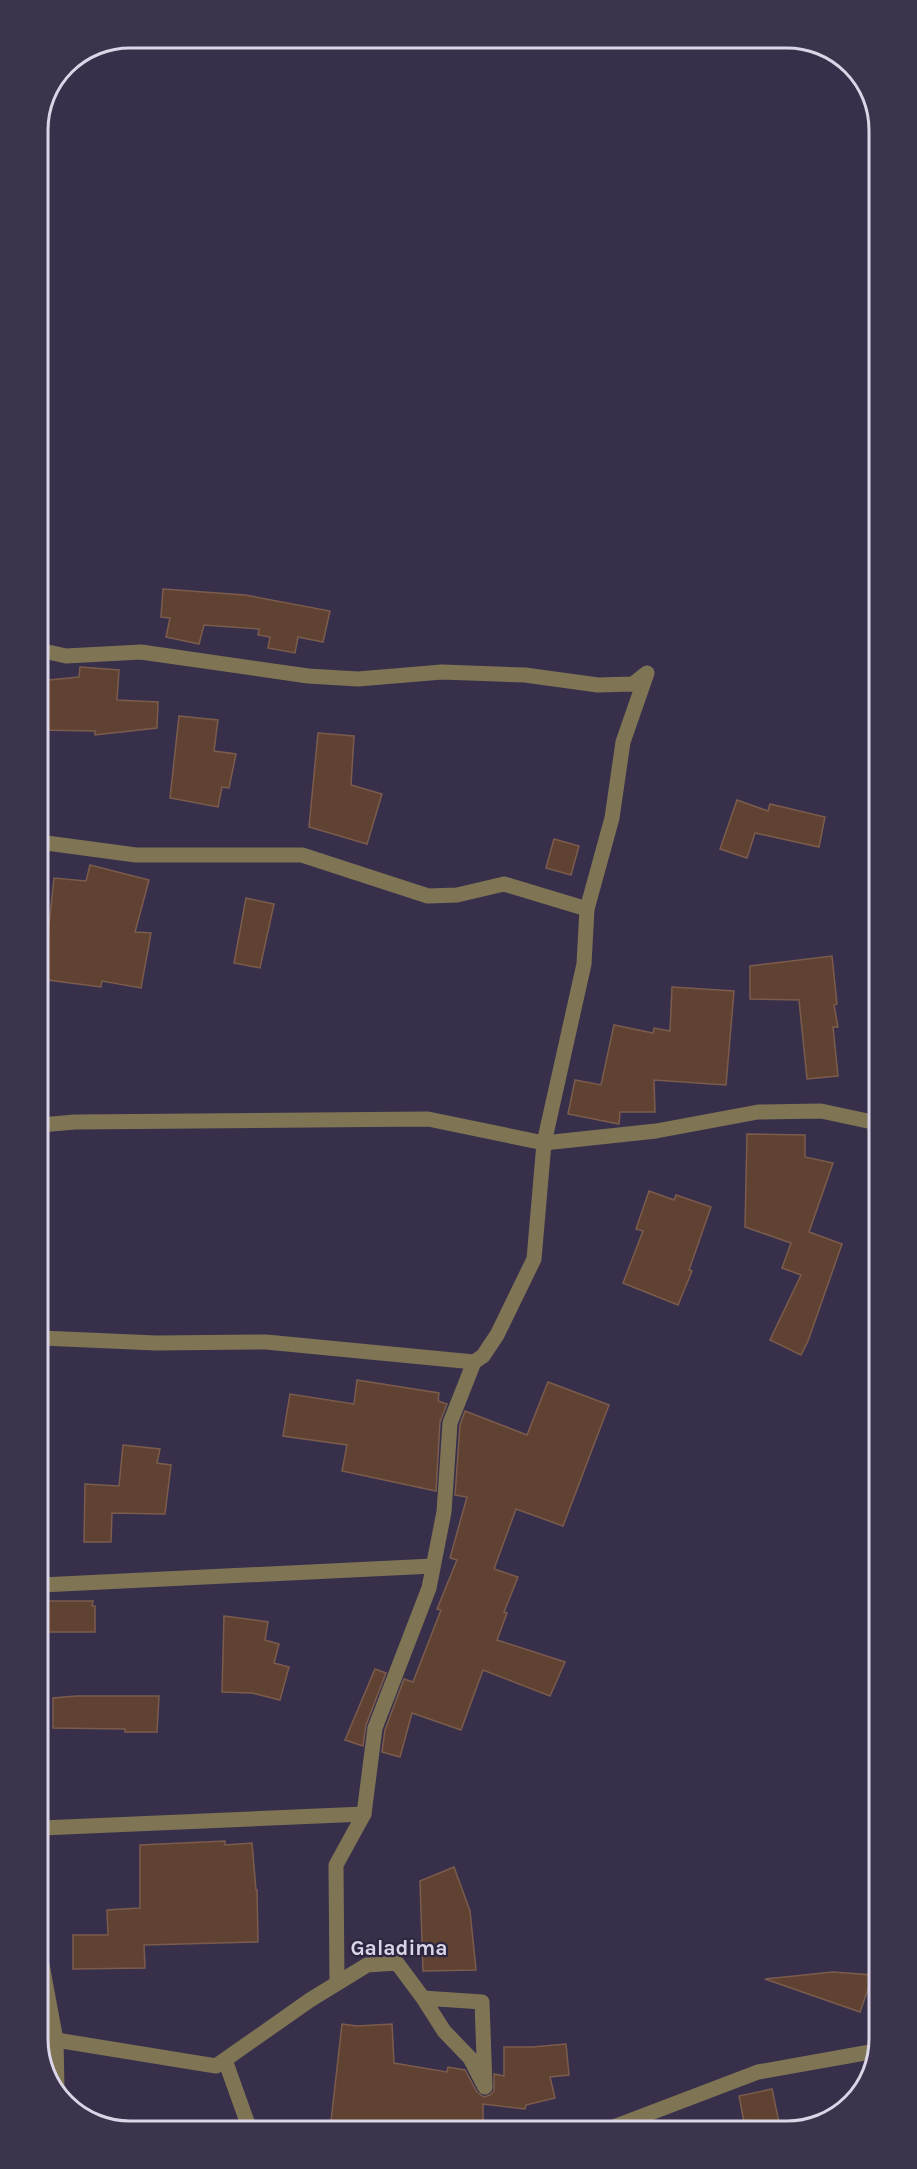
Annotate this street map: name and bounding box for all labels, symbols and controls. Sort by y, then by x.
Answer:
district label: Galadima [350,1936,448,1960]

